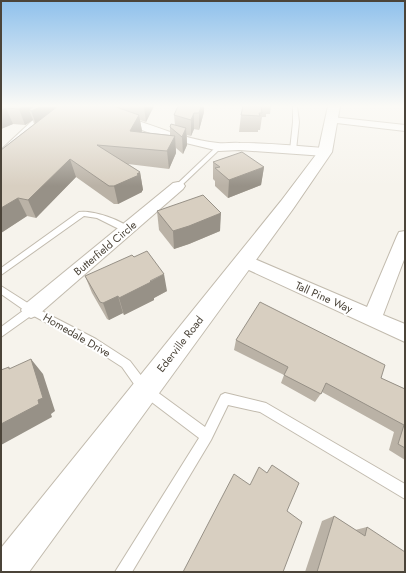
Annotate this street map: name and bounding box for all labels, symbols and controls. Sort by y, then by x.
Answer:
street label: Butterfield Circle [70,217,140,279]
street label: Tall Pine Way [293,277,355,317]
street label: Homedale Drive [40,309,114,361]
street label: Ederville Road [153,312,207,376]

